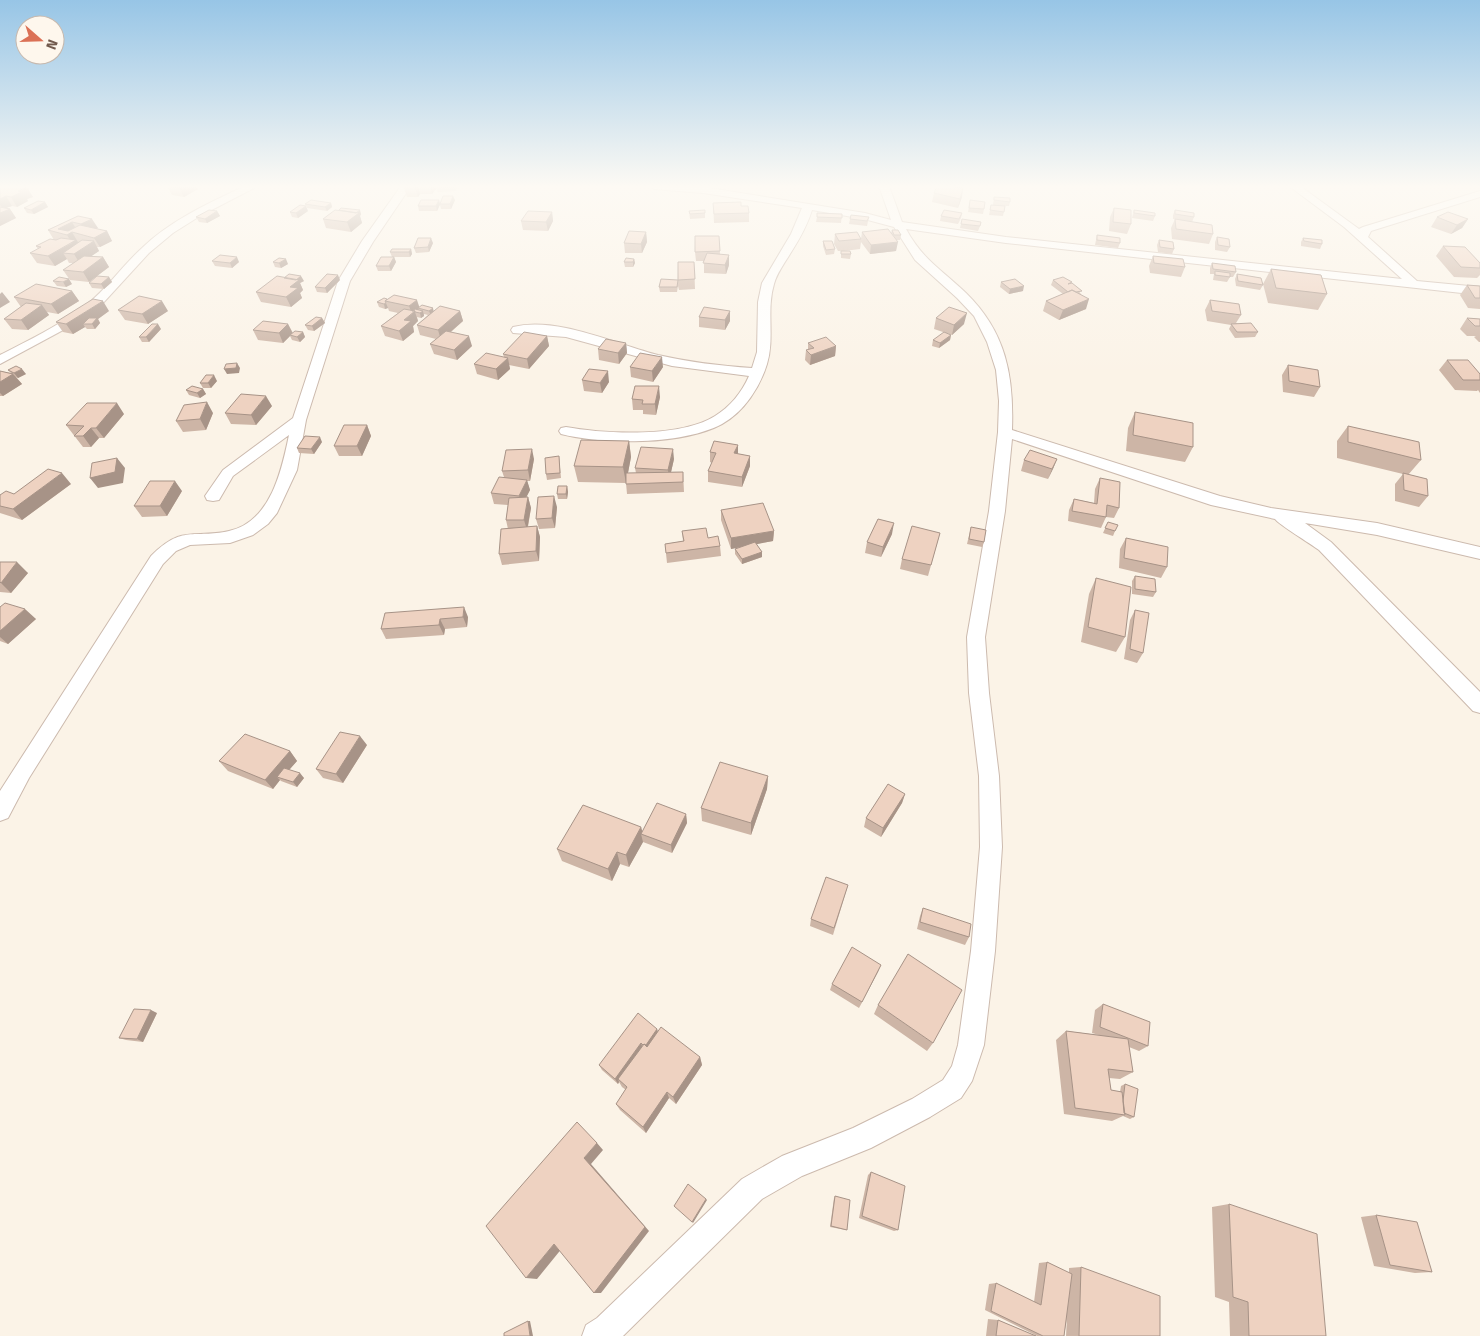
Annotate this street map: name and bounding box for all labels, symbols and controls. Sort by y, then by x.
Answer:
north arrow [15,15,65,65]
text: N [42,37,61,52]

